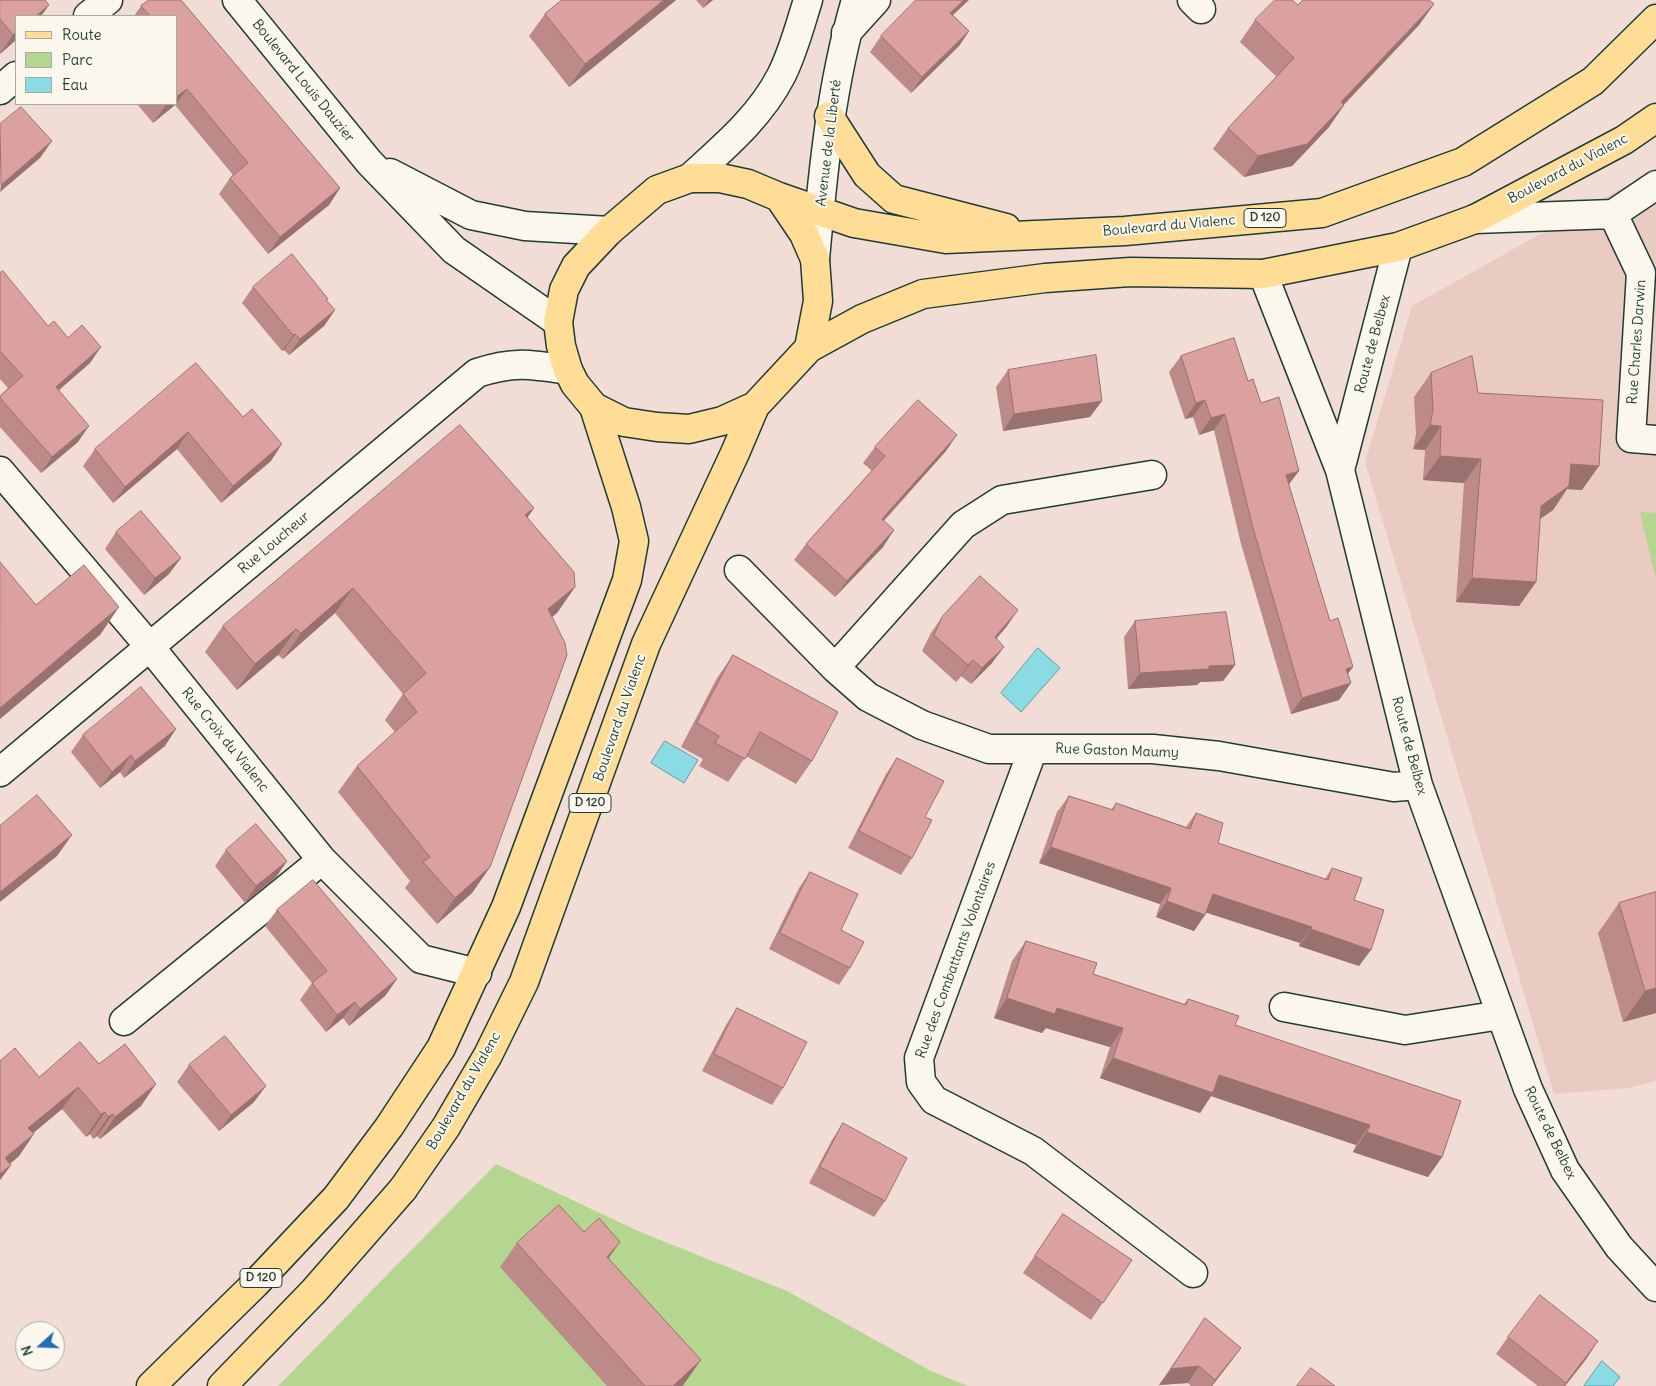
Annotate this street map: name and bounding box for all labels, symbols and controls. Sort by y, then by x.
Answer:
legend [15,15,178,105]
street label: Boulevard Louis Dauzier [248,16,358,146]
text: Route [62,25,102,44]
text: Parc [62,50,93,69]
text: Eau [62,75,88,94]
street label: Avenue de la Liberté [813,79,845,207]
street label: Boulevard du Vialenc [1505,130,1631,208]
road number: D 120 [1244,208,1286,228]
street label: Boulevard du Vialenc [1102,212,1236,240]
street label: Rue Charles Darwin [1624,279,1650,405]
street label: Route de Belbex [1352,293,1394,395]
street label: Rue Loucheur [235,508,313,578]
street label: Boulevard du Vialenc [590,652,650,784]
street label: Rue Croix du Vialenc [178,684,272,796]
street label: Route de Belbex [1388,695,1430,797]
street label: Rue Gaston Maumy [1055,740,1179,762]
road number: D 120 [569,794,611,812]
street label: Rue des Combattants Volontaires [913,859,999,1061]
street label: Boulevard du Vialenc [423,1029,505,1153]
street label: Route de Belbex [1520,1084,1580,1182]
road number: D 120 [240,1268,282,1288]
north arrow [15,1321,65,1371]
text: N [17,1343,37,1358]

